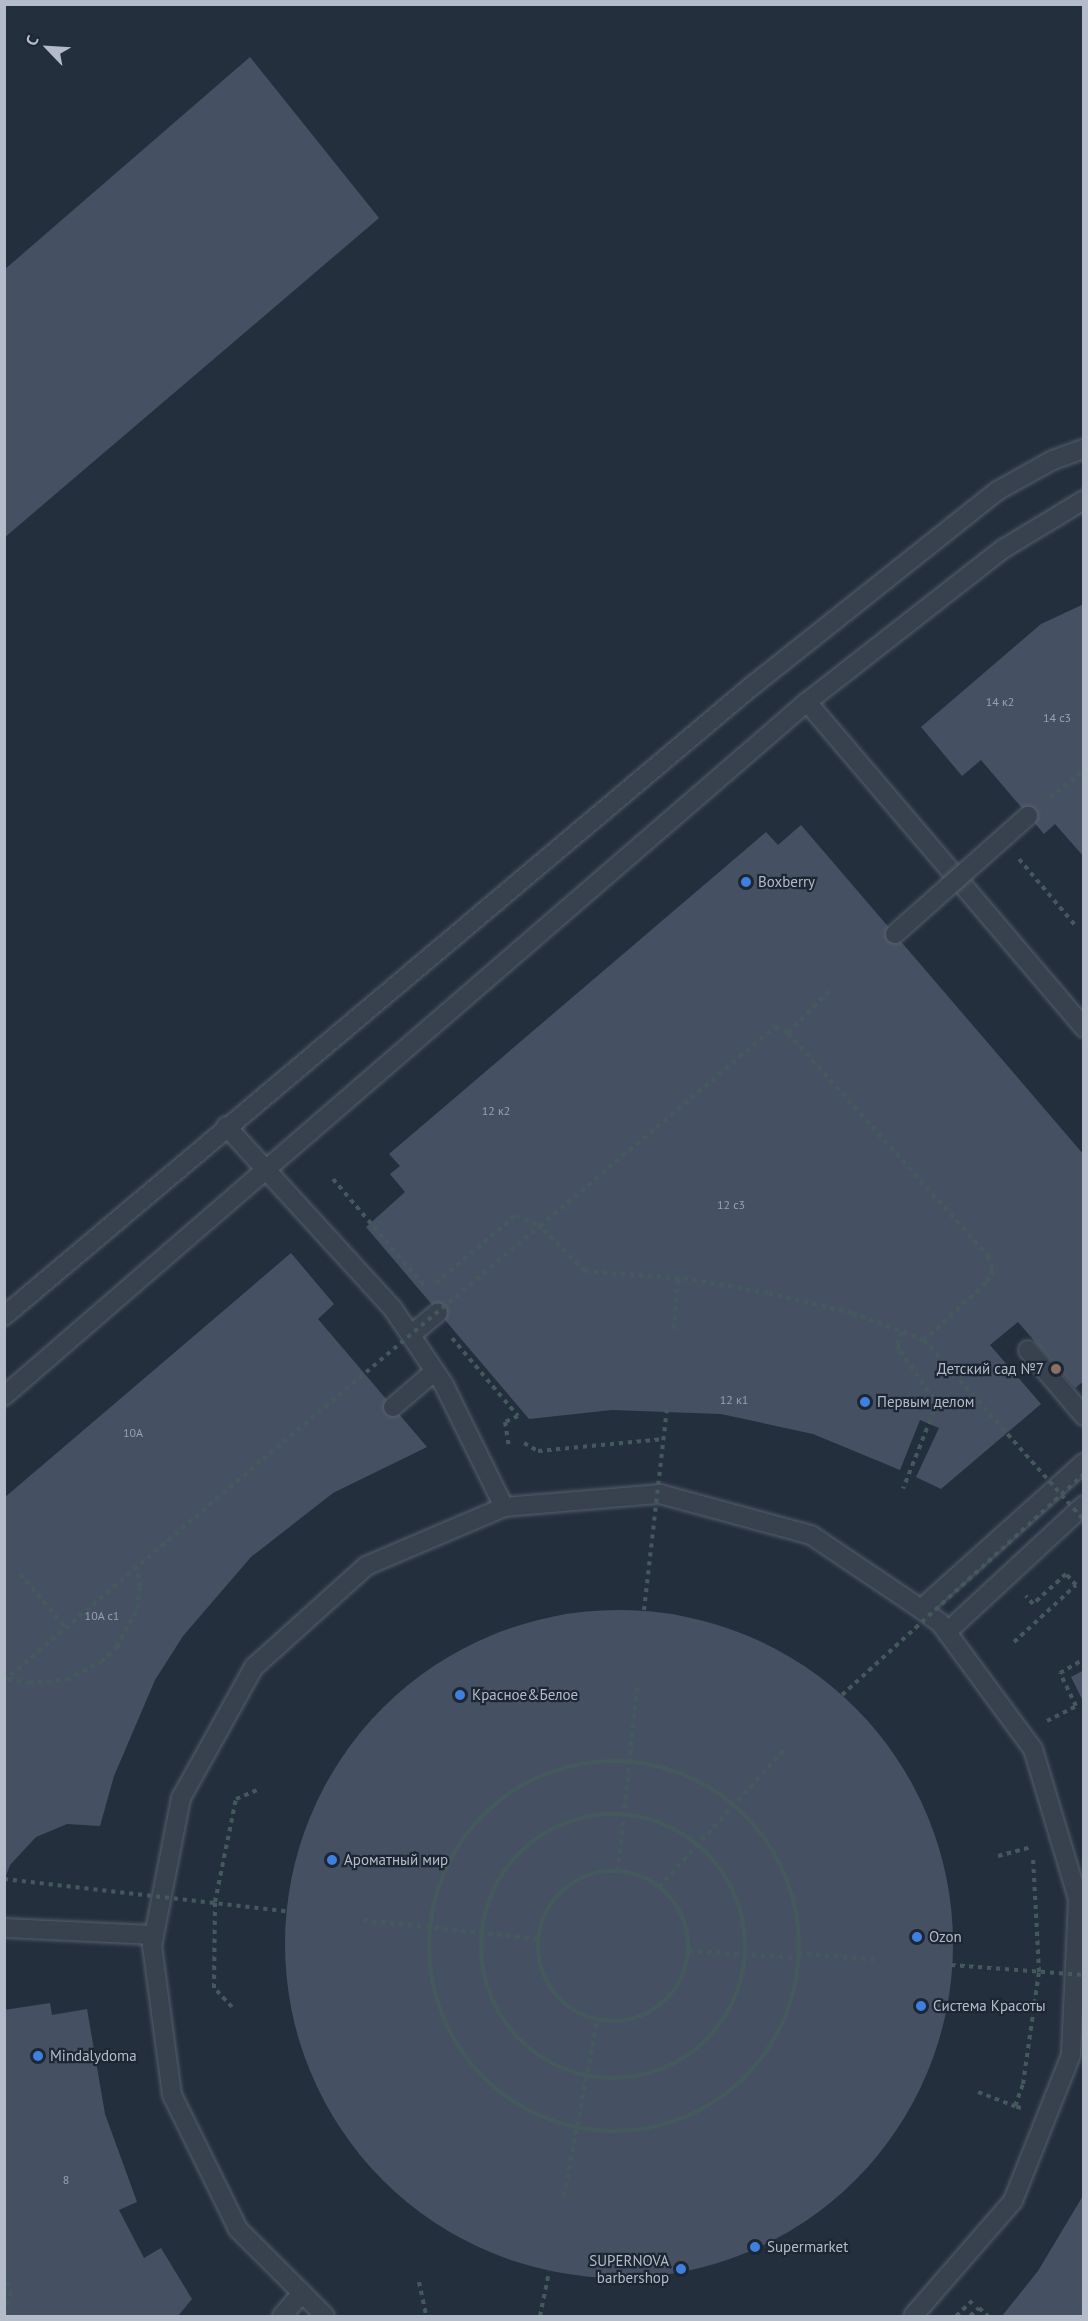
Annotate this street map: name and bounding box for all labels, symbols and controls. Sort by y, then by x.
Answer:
north arrow [18,18,78,78]
text: С [21,32,43,49]
house number: 14 к2 [986,695,1014,709]
house number: 14 с3 [1043,711,1071,725]
place label: Boxberry [758,873,815,891]
marker: Boxberry [739,875,753,889]
house number: 12 к2 [482,1104,510,1118]
house number: 12 с3 [717,1198,745,1212]
place label: Детский сад №7 [937,1360,1044,1378]
marker: Детский сад №7 [1049,1362,1063,1376]
house number: 12 к1 [720,1393,748,1407]
place label: Первым делом [877,1393,974,1411]
marker: Первым делом [858,1395,872,1409]
house number: 10А [123,1426,143,1440]
house number: 10А с1 [84,1609,120,1623]
place label: Красное&Белое [472,1686,578,1704]
marker: Красное&Белое [453,1688,467,1702]
place label: Ароматный мир [344,1851,448,1869]
marker: Ароматный мир [325,1853,339,1867]
place label: Ozon [929,1928,962,1946]
marker: Ozon [910,1930,924,1944]
place label: Система Красоты [933,1997,1046,2015]
marker: Система Красоты [914,1999,928,2013]
place label: Mindalydoma [50,2047,137,2065]
marker: Mindalydoma [31,2049,45,2063]
house number: 8 [63,2173,69,2187]
place label: Supermarket [767,2238,848,2256]
marker: Supermarket [748,2240,762,2254]
place label: SUPERNOVA barbershop [589,2251,669,2286]
marker: SUPERNOVA barbershop [674,2262,688,2276]

